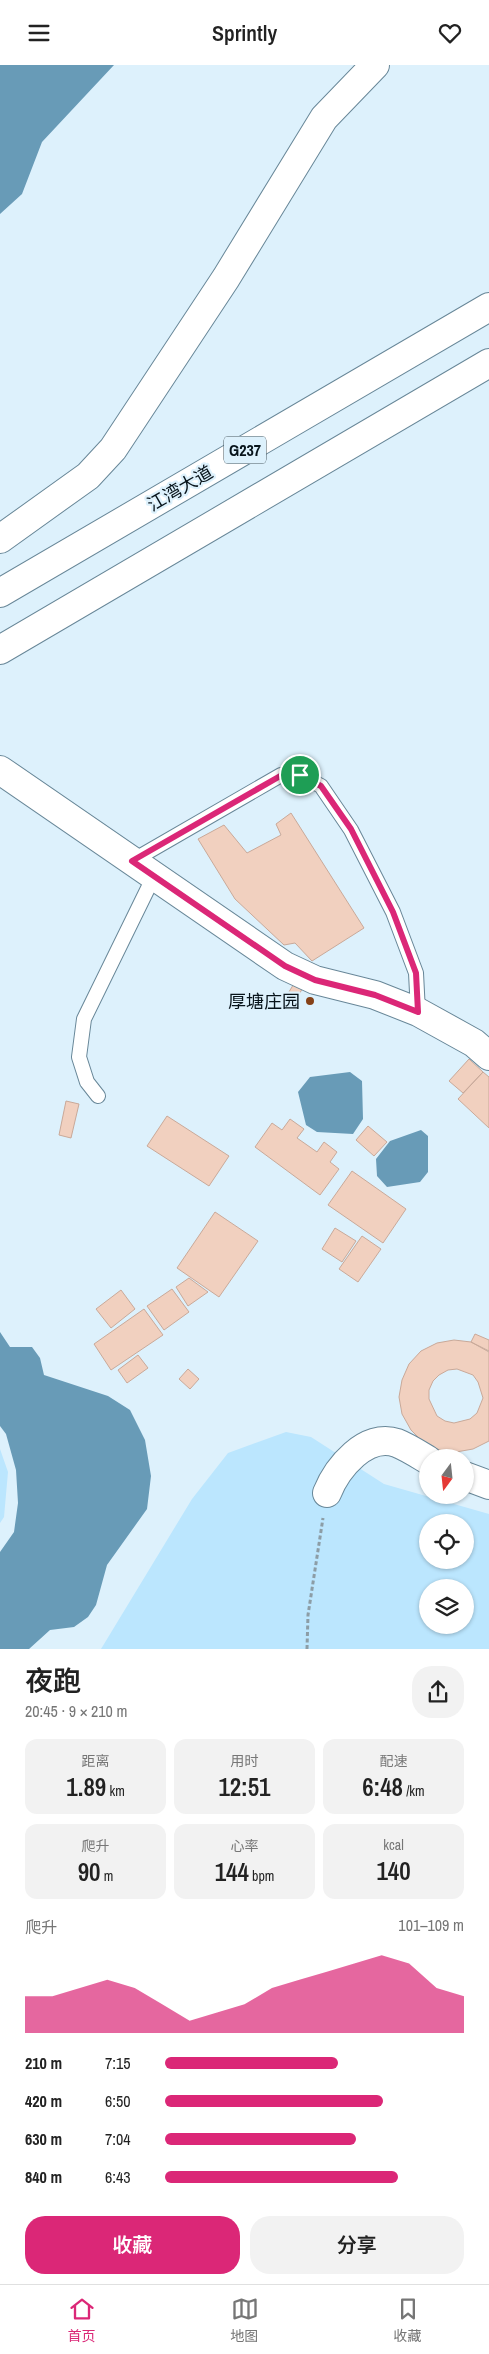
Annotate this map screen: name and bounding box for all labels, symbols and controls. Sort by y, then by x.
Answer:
text: Sprintly [212,18,277,48]
icon: menu [25,19,53,47]
icon: heart [436,19,464,47]
road number: G237 [224,437,266,463]
street label: 江湾大道 [143,459,217,517]
pin [279,754,321,796]
icon: arrive [286,761,314,789]
place label: 厚塘庄园 [228,989,300,1014]
marker: 厚塘庄园 [304,995,316,1007]
north arrow [419,1449,474,1504]
map controls [419,1449,474,1634]
button: locate [419,1514,474,1569]
button: layers [419,1579,474,1634]
text: 夜跑 [25,1662,81,1700]
button: share [412,1666,464,1718]
text: 20:45 · 9 × 210 m [25,1700,128,1722]
text: 距离 [82,1752,110,1770]
text: 用时 [231,1752,259,1770]
text: 配速 [380,1752,408,1770]
text: 1.89 [66,1770,106,1804]
text: 12:51 [218,1770,271,1804]
text: 6:48 [362,1770,403,1804]
text: km [106,1782,125,1800]
text: /km [403,1782,425,1800]
text: kcal [383,1836,404,1854]
text: 爬升 [82,1837,110,1855]
text: 心率 [231,1837,259,1855]
text: 140 [376,1854,411,1888]
text: 90 [78,1855,101,1889]
text: 144 [215,1855,249,1889]
text: m [101,1867,113,1885]
text: bpm [249,1867,274,1885]
text: 101–109 m [398,1914,464,1936]
text: 爬升 [25,1916,57,1938]
text: 210 m [25,2052,62,2074]
text: 7:15 [105,2052,131,2074]
text: 420 m [25,2090,62,2112]
text: 6:50 [105,2090,131,2112]
text: 630 m [25,2128,62,2150]
text: 7:04 [105,2128,131,2150]
text: 840 m [25,2166,62,2188]
text: 6:43 [105,2166,131,2188]
button: 收藏 [25,2216,240,2274]
button: 分享 [250,2216,464,2274]
tab: 首页 [68,2295,96,2345]
tab: 地图 [231,2295,259,2345]
tab: 收藏 [394,2295,422,2345]

